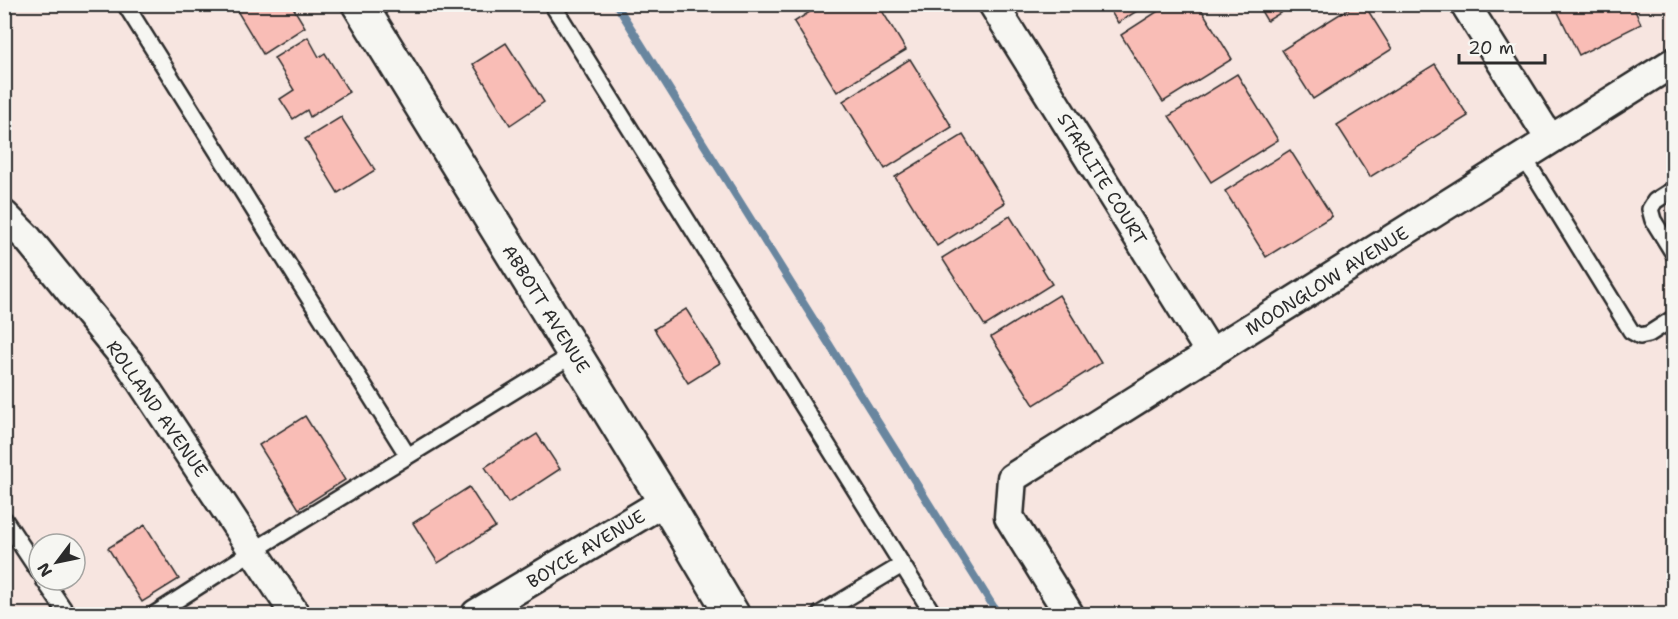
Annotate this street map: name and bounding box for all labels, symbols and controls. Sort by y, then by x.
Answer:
scale bar [1459,27,1544,65]
text: 20 m [1468,36,1514,60]
street label: STARLITE COURT [1052,109,1152,249]
street label: MOONGLOW AVENUE [1241,221,1413,341]
street label: ABBOTT AVENUE [497,240,595,378]
street label: ROLLAND AVENUE [101,336,213,482]
street label: BOYCE AVENUE [522,504,650,594]
north arrow [27,532,87,592]
text: N [32,559,57,581]

